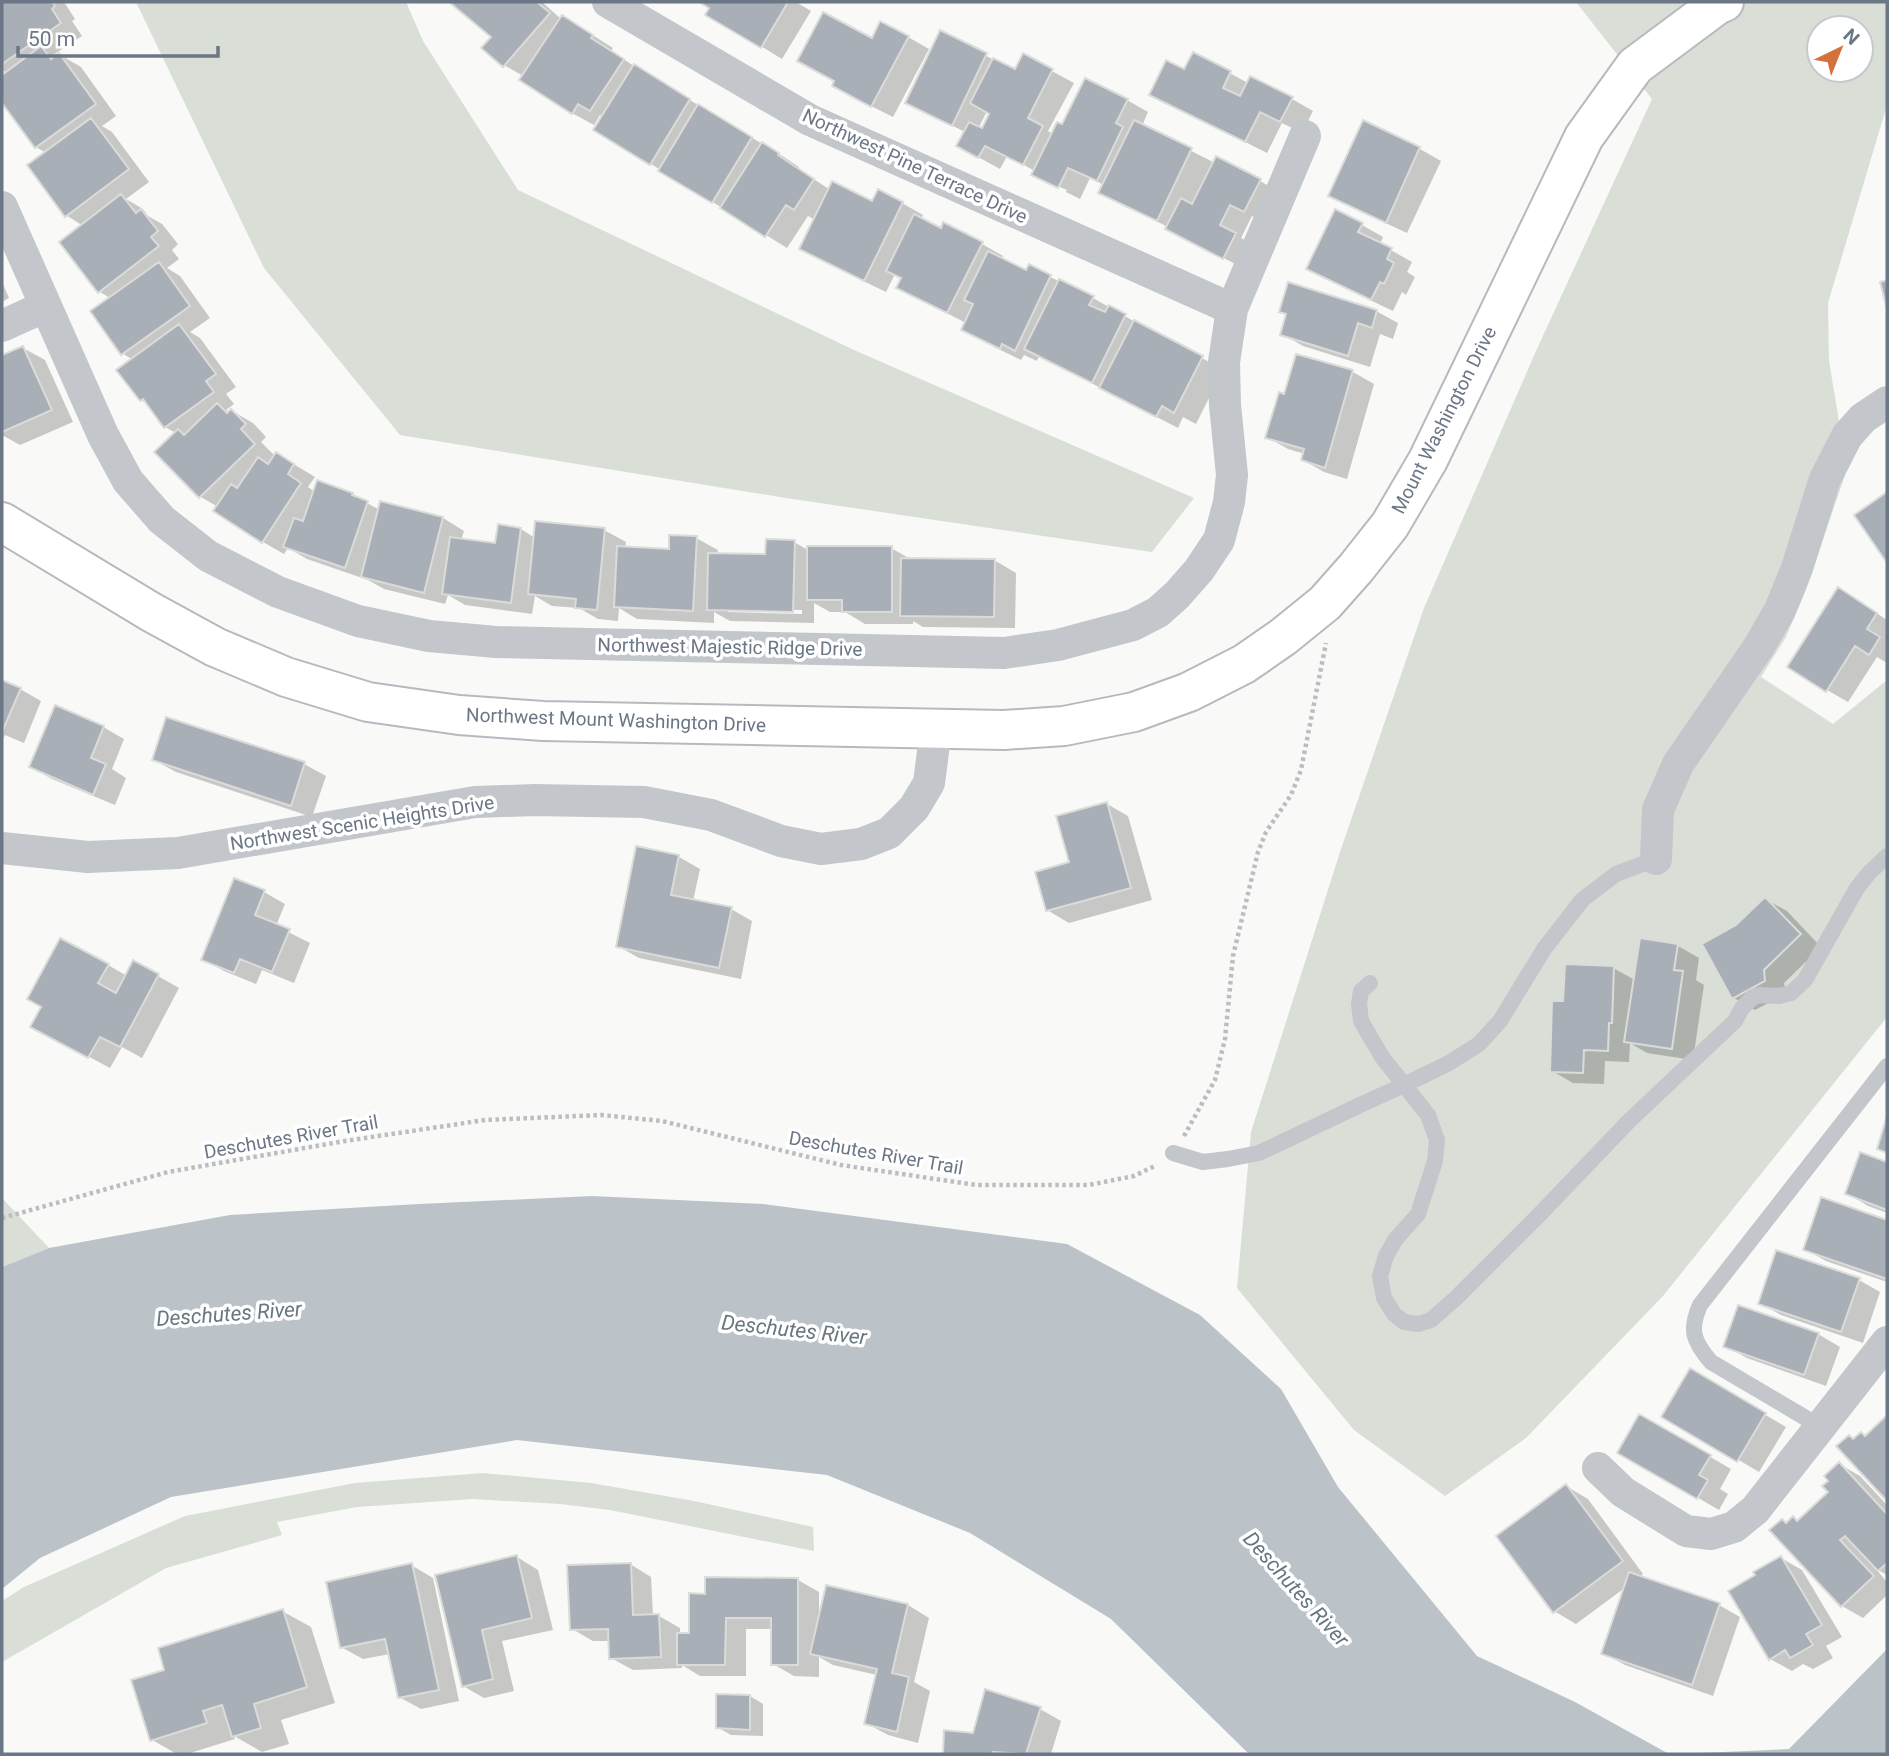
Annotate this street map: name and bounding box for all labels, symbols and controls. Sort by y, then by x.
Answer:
scale bar [18,14,217,58]
north arrow [1805,14,1875,84]
text: N [1839,24,1864,50]
text: 50 m [28,27,75,51]
street label: Northwest Pine Terrace Drive [799,104,1031,228]
street label: Mount Washington Drive [1387,323,1501,517]
street label: Northwest Majestic Ridge Drive [597,633,863,661]
street label: Northwest Mount Washington Drive [466,703,766,737]
street label: Northwest Scenic Heights Drive [228,791,496,855]
street label: Deschutes River Trail [202,1110,380,1164]
street label: Deschutes River Trail [787,1126,965,1180]
water label: Deschutes River [155,1297,304,1331]
water label: Deschutes River [720,1310,869,1350]
water label: Deschutes River [1238,1527,1354,1652]

